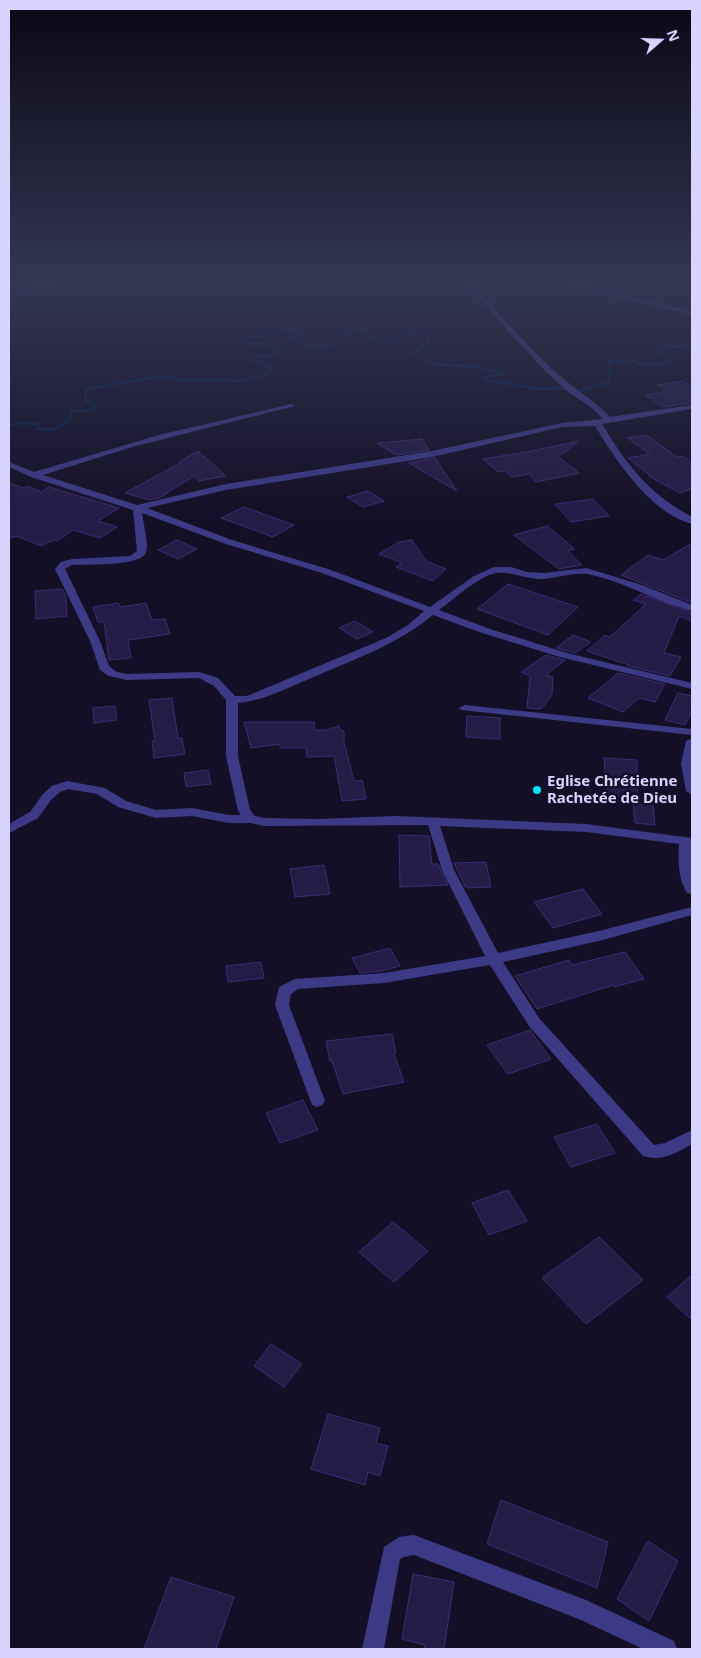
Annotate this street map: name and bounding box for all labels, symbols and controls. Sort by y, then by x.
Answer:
north arrow [636,15,686,65]
text: N [663,27,685,44]
place label: Eglise Chrétienne Rachetée de Dieu [547,770,677,807]
marker: Eglise Chrétienne Rachetée de Dieu [531,784,543,796]

